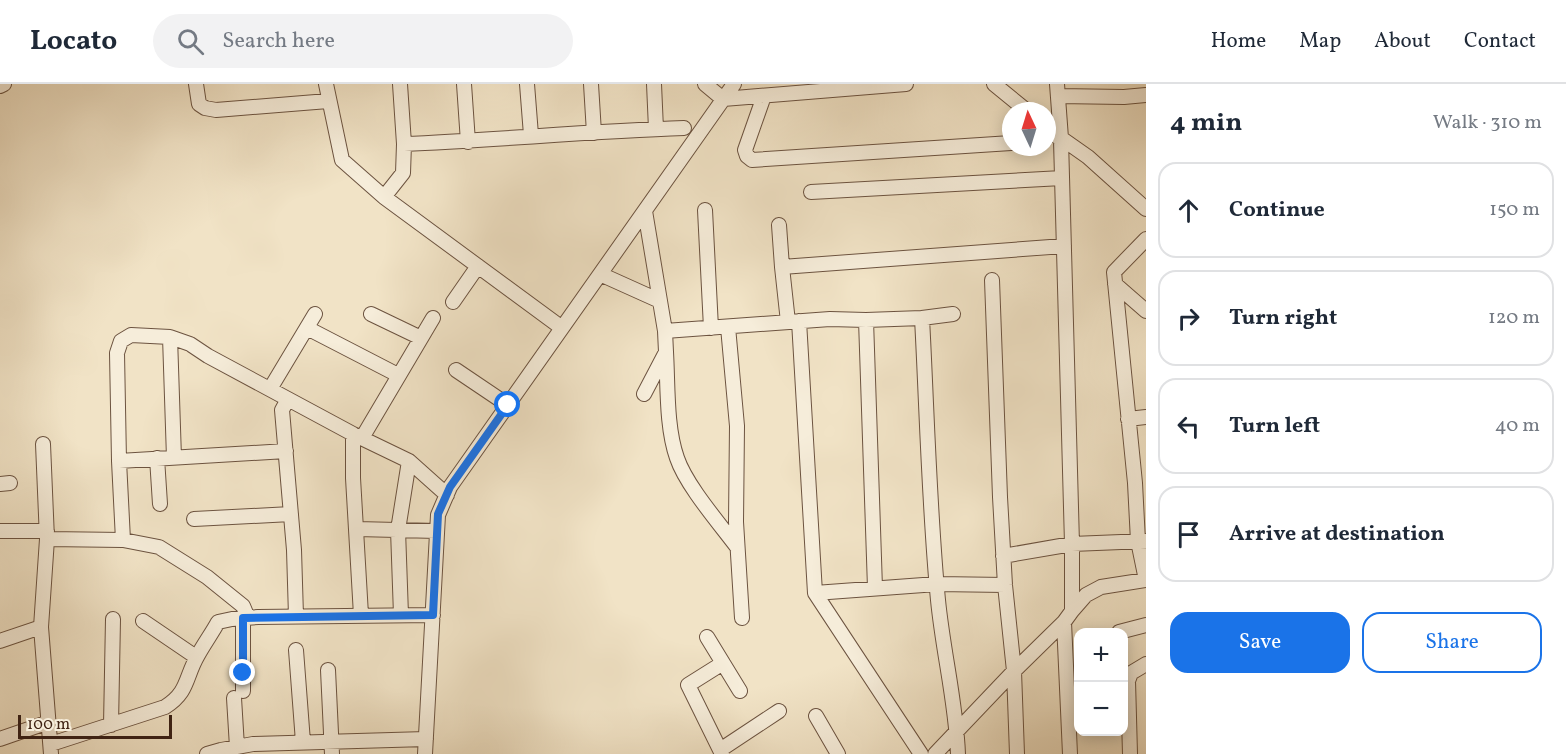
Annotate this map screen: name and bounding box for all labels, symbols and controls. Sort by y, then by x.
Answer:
search box [153,14,573,68]
text: Locato [30,22,117,61]
icon: search [174,25,207,58]
text: Search here [222,26,335,57]
text: Home [1211,27,1266,56]
text: Map [1299,27,1341,56]
text: About [1374,27,1431,56]
text: Contact [1464,27,1536,56]
north arrow [1002,102,1056,156]
text: 4 min [1170,105,1242,141]
text: Walk · 310 m [1433,109,1542,137]
icon: ahead [1172,194,1205,227]
text: Continue [1229,195,1325,226]
text: 150 m [1489,196,1540,224]
icon: right [1172,302,1205,335]
text: Turn right [1229,303,1337,334]
text: 120 m [1488,304,1540,332]
route start [494,391,520,417]
icon: left [1172,410,1205,443]
text: Turn left [1229,411,1320,442]
text: 40 m [1495,412,1540,440]
icon: arrive [1172,518,1205,551]
text: Arrive at destination [1229,519,1445,550]
button: Save [1170,612,1350,673]
button: Share [1362,612,1542,673]
map controls [1074,628,1128,736]
button: + [1074,628,1128,682]
route end [229,659,255,685]
button: − [1074,682,1128,736]
scale bar [18,712,172,740]
text: 100 m [27,714,70,736]

